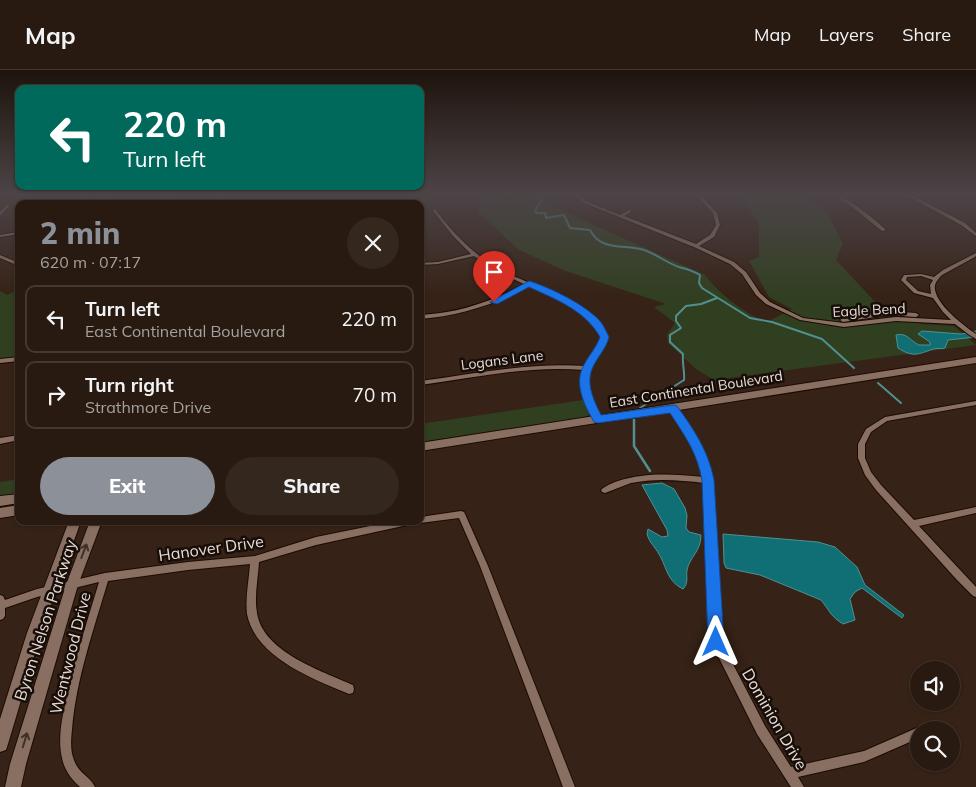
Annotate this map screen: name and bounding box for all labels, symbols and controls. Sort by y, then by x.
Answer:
text: Map [25,20,76,50]
text: Map [754,23,791,46]
text: Layers [819,23,874,46]
text: Share [902,23,951,46]
text: 220 m [123,102,227,146]
icon: left [40,105,105,170]
text: Turn left [123,145,206,173]
text: 2 min [40,214,120,252]
button: close [347,217,399,269]
pin [473,251,515,302]
text: 620 m · 07:17 [40,252,141,272]
icon: arrive [480,258,508,286]
text: Turn left [85,297,160,321]
street label: Eagle Bend [832,299,906,321]
icon: left [42,305,70,333]
text: 220 m [341,307,397,331]
text: East Continental Boulevard [85,321,285,341]
street label: Logans Lane [460,346,544,374]
street label: East Continental Boulevard [608,366,784,412]
text: Turn right [85,373,174,397]
icon: right [42,381,70,409]
text: 70 m [353,383,397,407]
text: Strathmore Drive [85,397,211,417]
button: Exit [40,457,215,515]
button: Share [225,457,399,515]
street label: Hanover Drive [157,531,265,565]
street label: Byron Nelson Parkway [10,537,81,703]
one-way arrow [80,544,89,560]
street label: Wentwood Drive [45,590,95,716]
position arrow [689,615,741,667]
map controls [910,661,960,771]
button: sound [910,661,960,711]
street label: Dominion Drive [738,665,812,773]
button: search [910,721,960,771]
one-way arrow [20,732,30,748]

